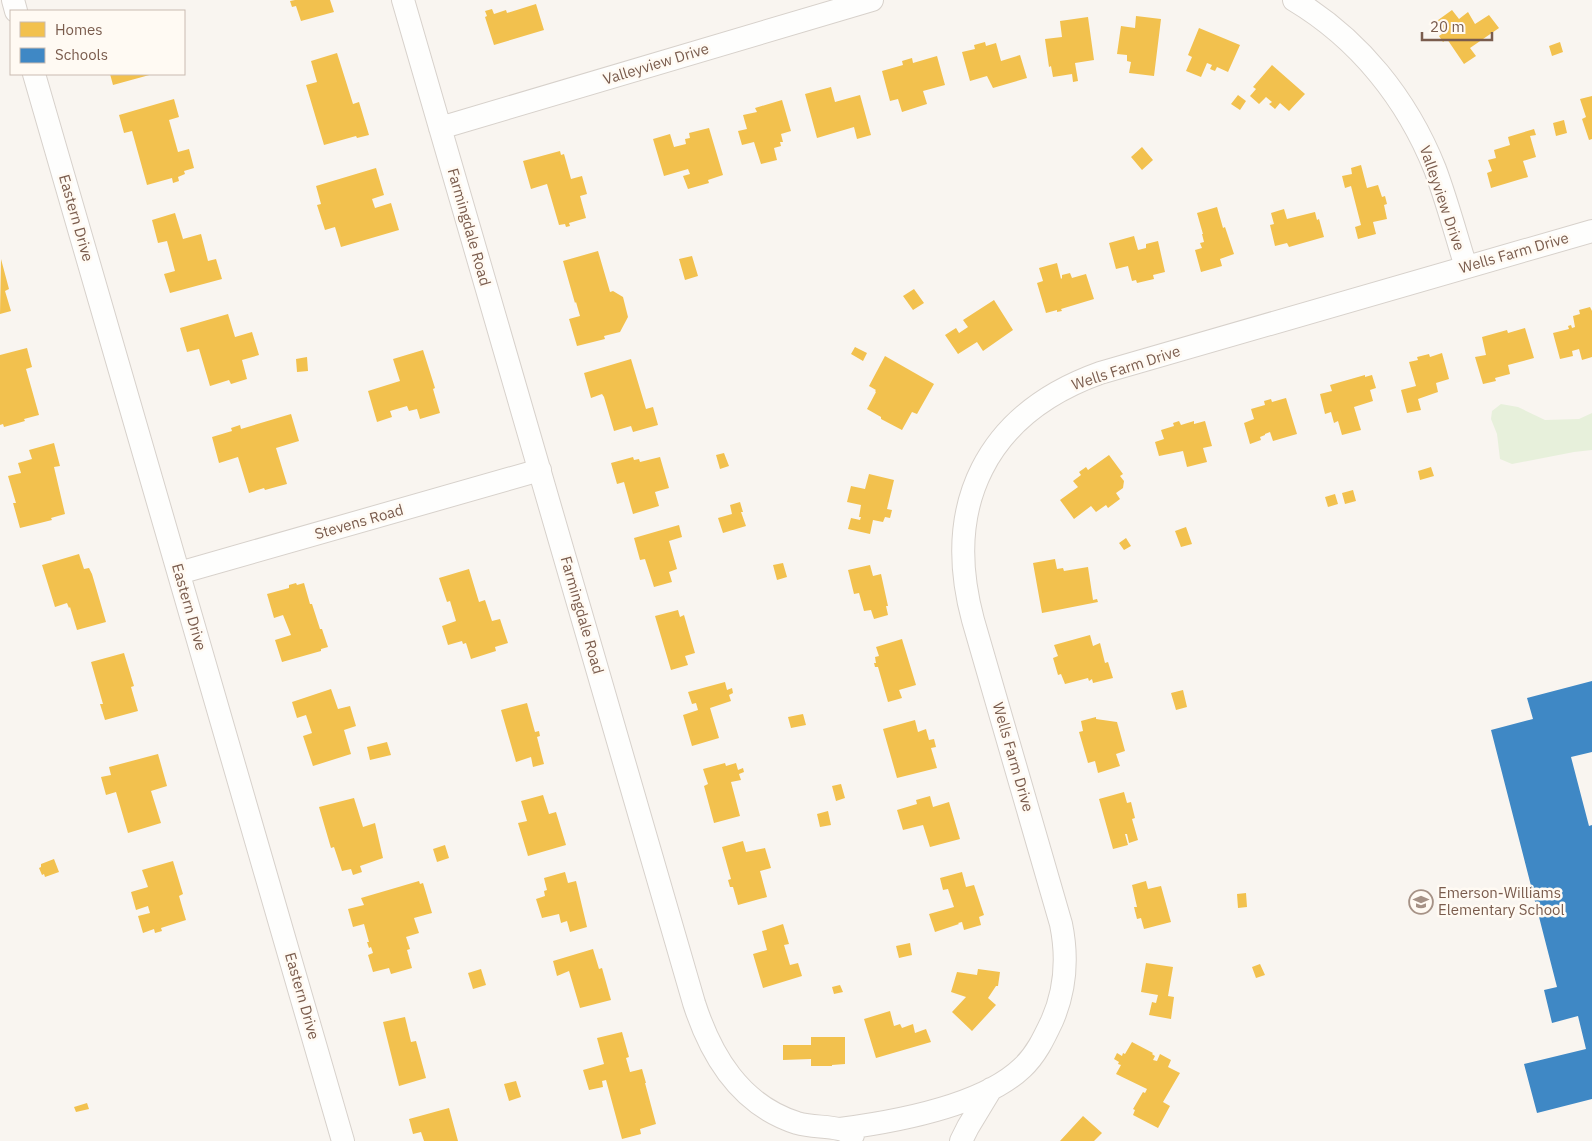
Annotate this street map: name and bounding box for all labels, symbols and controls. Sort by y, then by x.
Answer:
legend [10,10,185,75]
scale bar [1422,10,1492,42]
text: 20 m [1430,17,1465,36]
text: Homes [55,20,103,39]
street label: Valleyview Drive [601,38,711,89]
text: Schools [55,45,108,64]
street label: Valleyview Drive [1416,143,1469,253]
street label: Farmingdale Road [444,166,495,288]
street label: Eastern Drive [55,172,98,264]
street label: Wells Farm Drive [1457,228,1571,277]
street label: Wells Farm Drive [1069,341,1183,394]
street label: Stevens Road [312,500,405,543]
street label: Farmingdale Road [557,554,608,676]
street label: Eastern Drive [168,561,211,653]
street label: Wells Farm Drive [989,700,1038,814]
place label: Emerson-Williams Elementary School [1438,883,1565,919]
school or university icon: Emerson-Williams Elementary School [1408,889,1434,915]
street label: Eastern Drive [281,950,324,1042]

